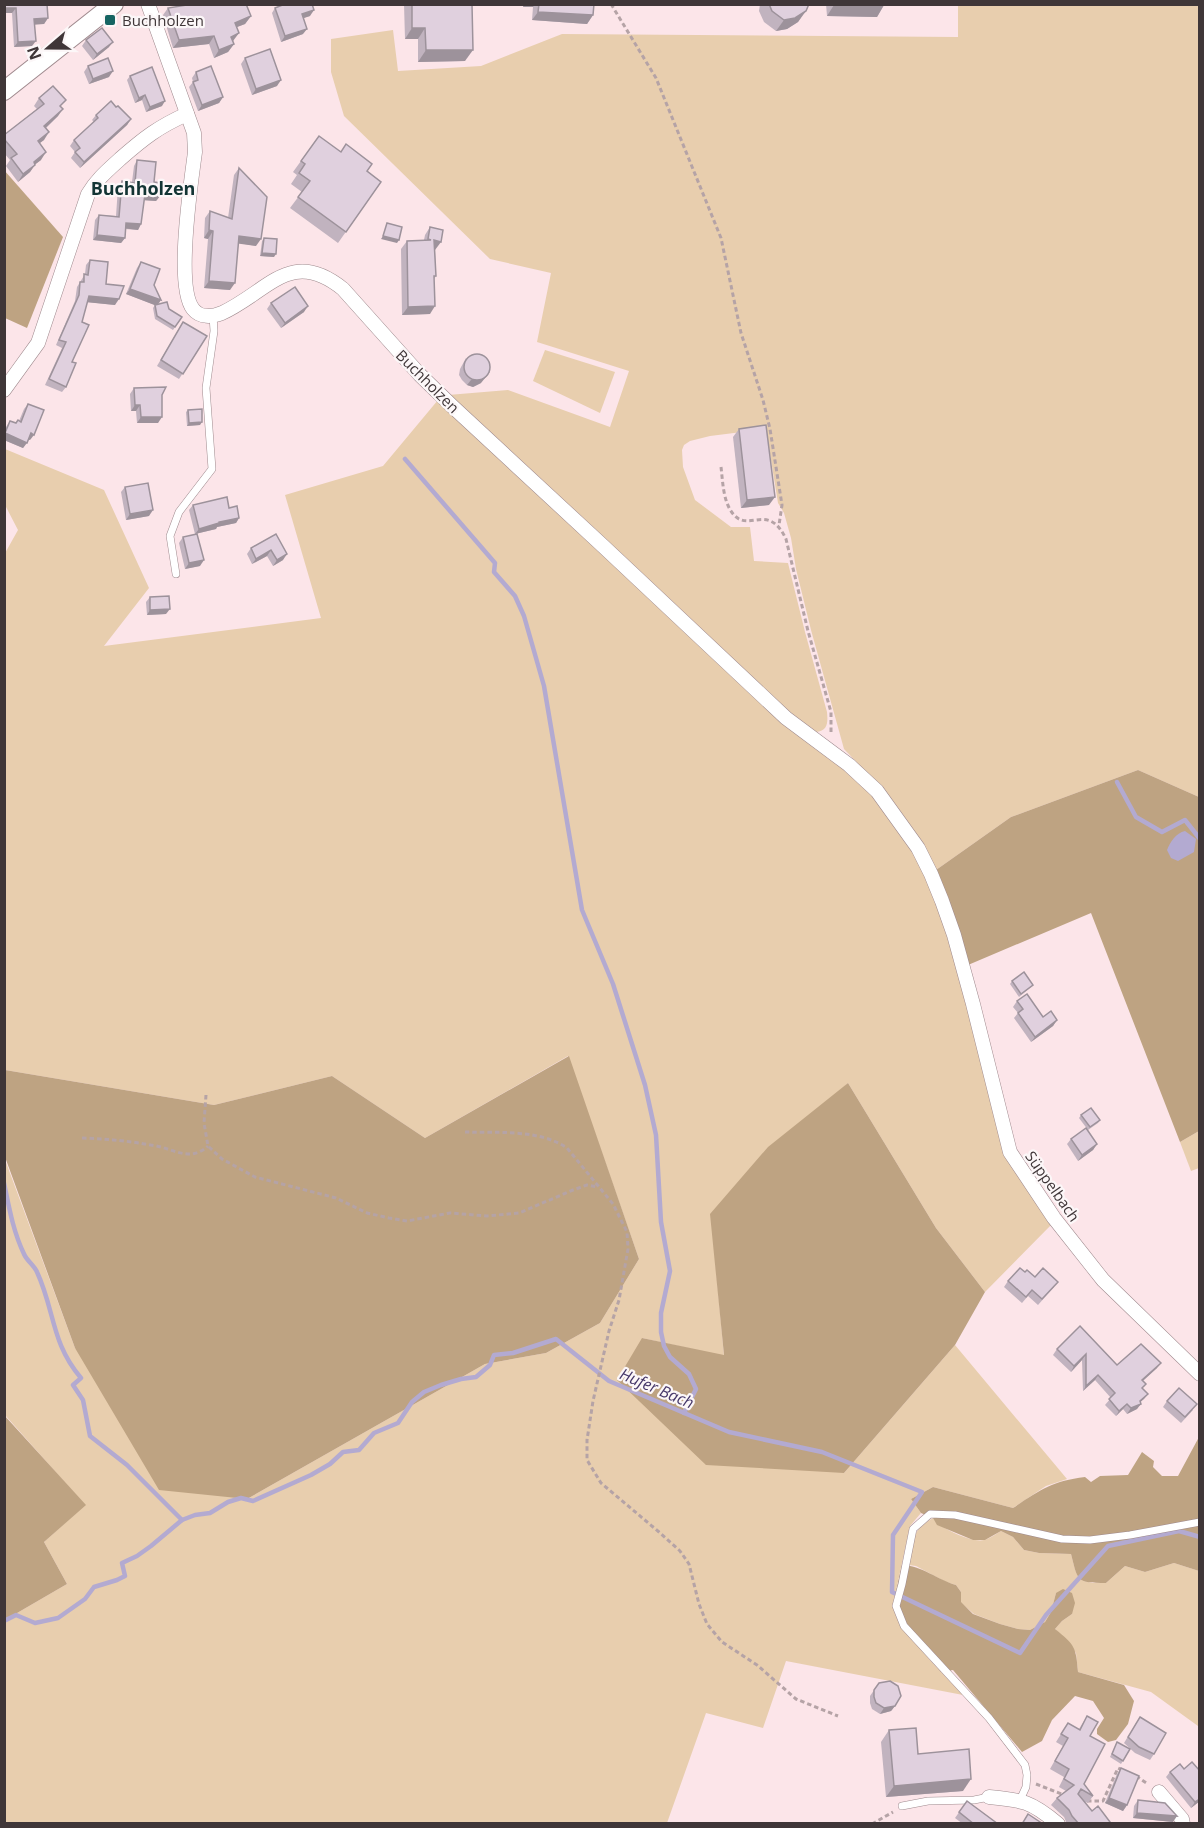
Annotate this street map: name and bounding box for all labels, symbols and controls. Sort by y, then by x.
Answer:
place label: Buchholzen [122,10,204,30]
marker: Buchholzen [103,13,117,27]
north arrow [18,18,78,78]
text: N [21,43,46,63]
district label: Buchholzen [91,176,195,200]
street label: Buchholzen [392,345,464,417]
street label: Süppelbach [1021,1147,1085,1225]
water label: Hufer Bach [617,1363,697,1413]

